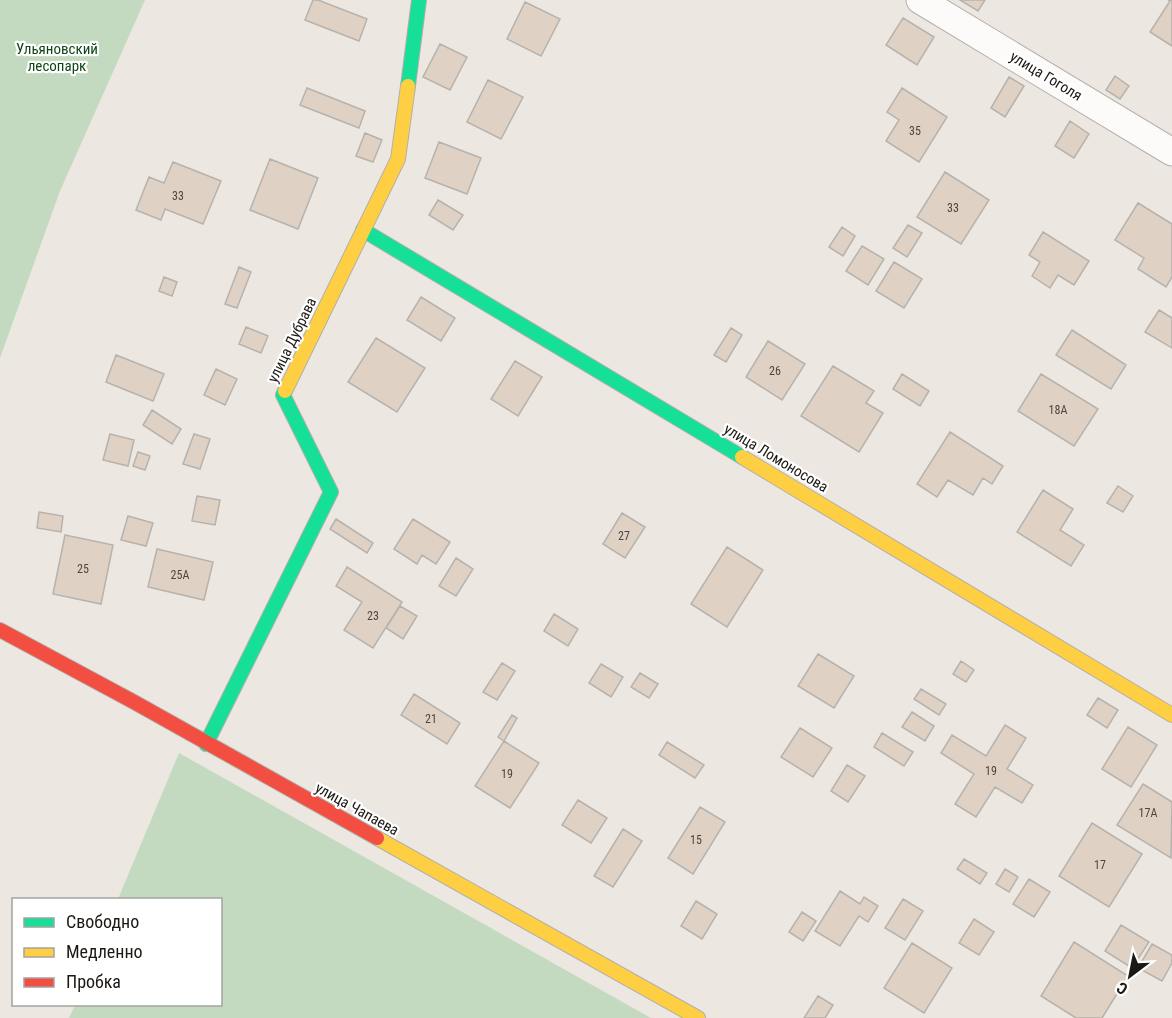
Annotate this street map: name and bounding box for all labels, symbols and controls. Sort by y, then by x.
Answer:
park label: Ульяновский лесопарк [16,40,98,75]
street label: улица Гоголя [1007,47,1085,105]
house number: 35 [909,124,921,138]
house number: 33 [172,189,184,203]
house number: 33 [947,201,959,215]
street label: улица Дубрава [264,295,320,385]
house number: 26 [769,364,781,378]
house number: 18А [1049,403,1067,417]
street label: улица Ломоносова [721,420,831,496]
house number: 27 [618,529,630,543]
house number: 25 [77,562,89,576]
house number: 25А [171,568,189,582]
house number: 23 [367,609,379,623]
house number: 21 [425,712,437,726]
house number: 19 [985,764,997,778]
house number: 19 [501,767,513,781]
street label: улица Чапаева [312,779,402,839]
house number: 17А [1139,806,1157,820]
house number: 15 [690,833,702,847]
house number: 17 [1094,858,1106,872]
legend [12,898,222,1006]
text: Свободно [66,911,139,932]
text: Медленно [66,941,143,962]
north arrow [1100,946,1160,1006]
text: Пробка [66,971,121,992]
text: С [1113,978,1131,999]

